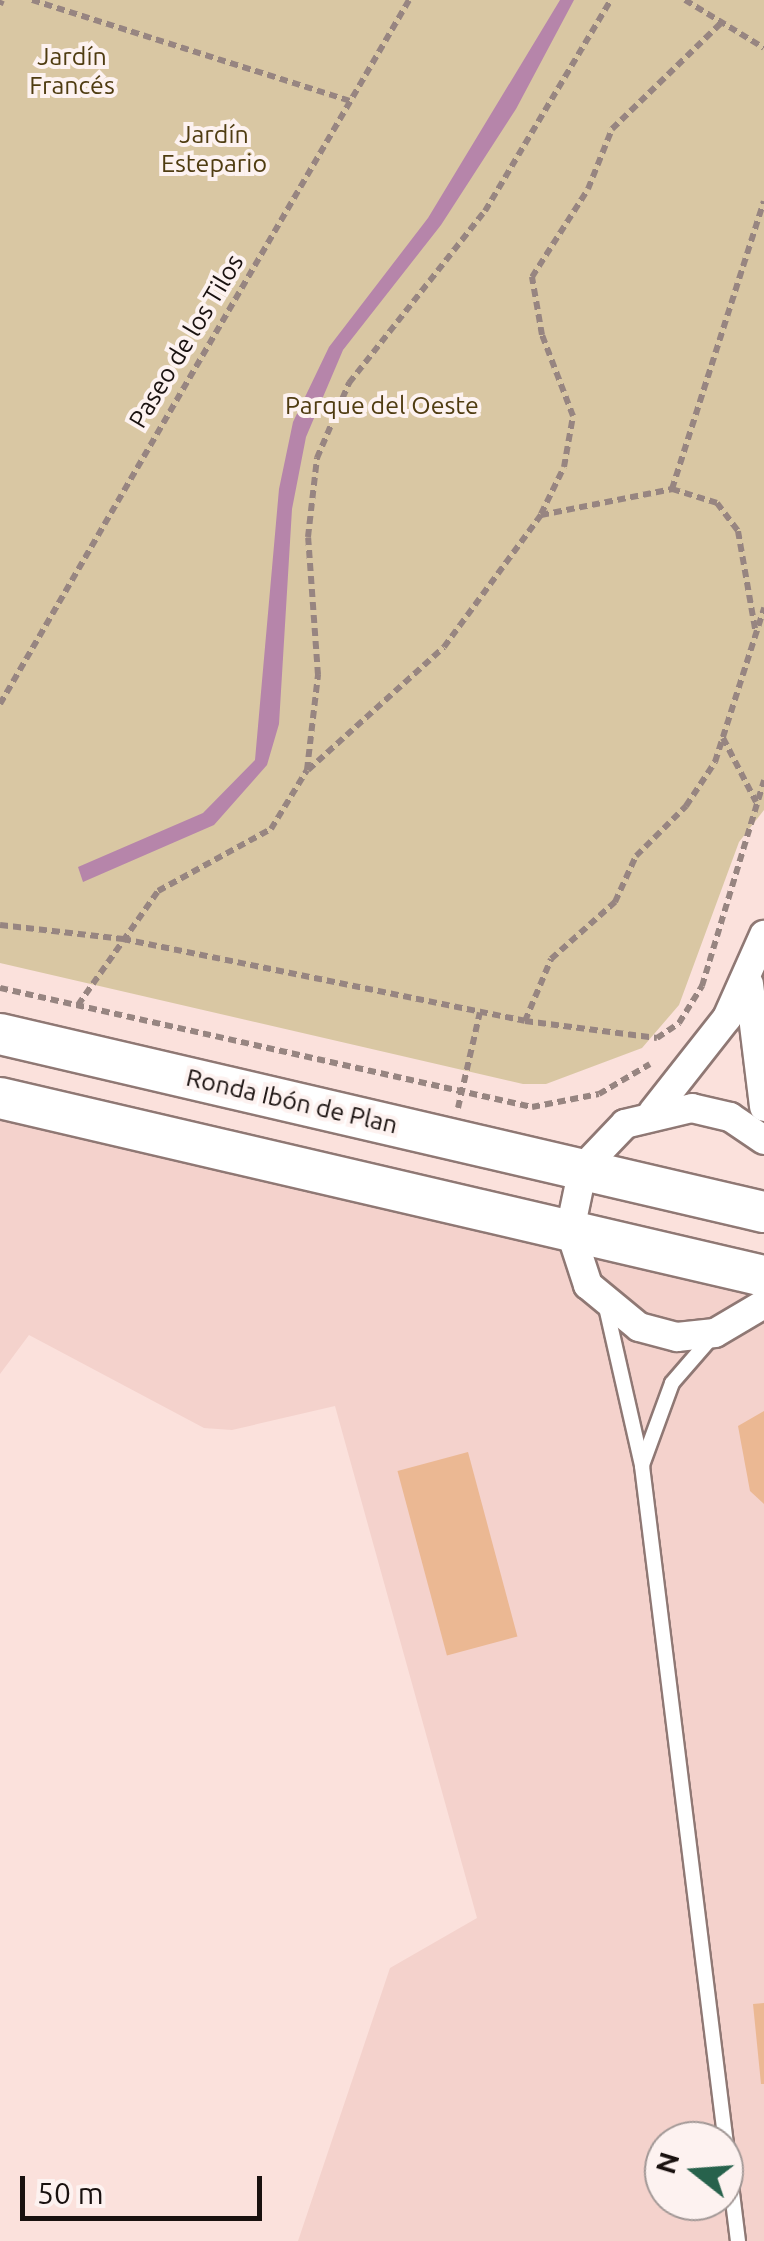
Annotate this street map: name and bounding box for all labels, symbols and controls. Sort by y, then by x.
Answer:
park label: Jardín Francés [29,42,115,101]
park label: Jardín Estepario [161,120,267,179]
street label: Paseo de los Tilos [122,249,250,433]
park label: Parque del Oeste [285,390,479,420]
street label: Ronda Ibón de Plan [183,1062,401,1140]
north arrow [644,2121,744,2221]
text: N [649,2148,685,2177]
scale bar [25,2156,268,2218]
text: 50 m [37,2176,104,2210]

